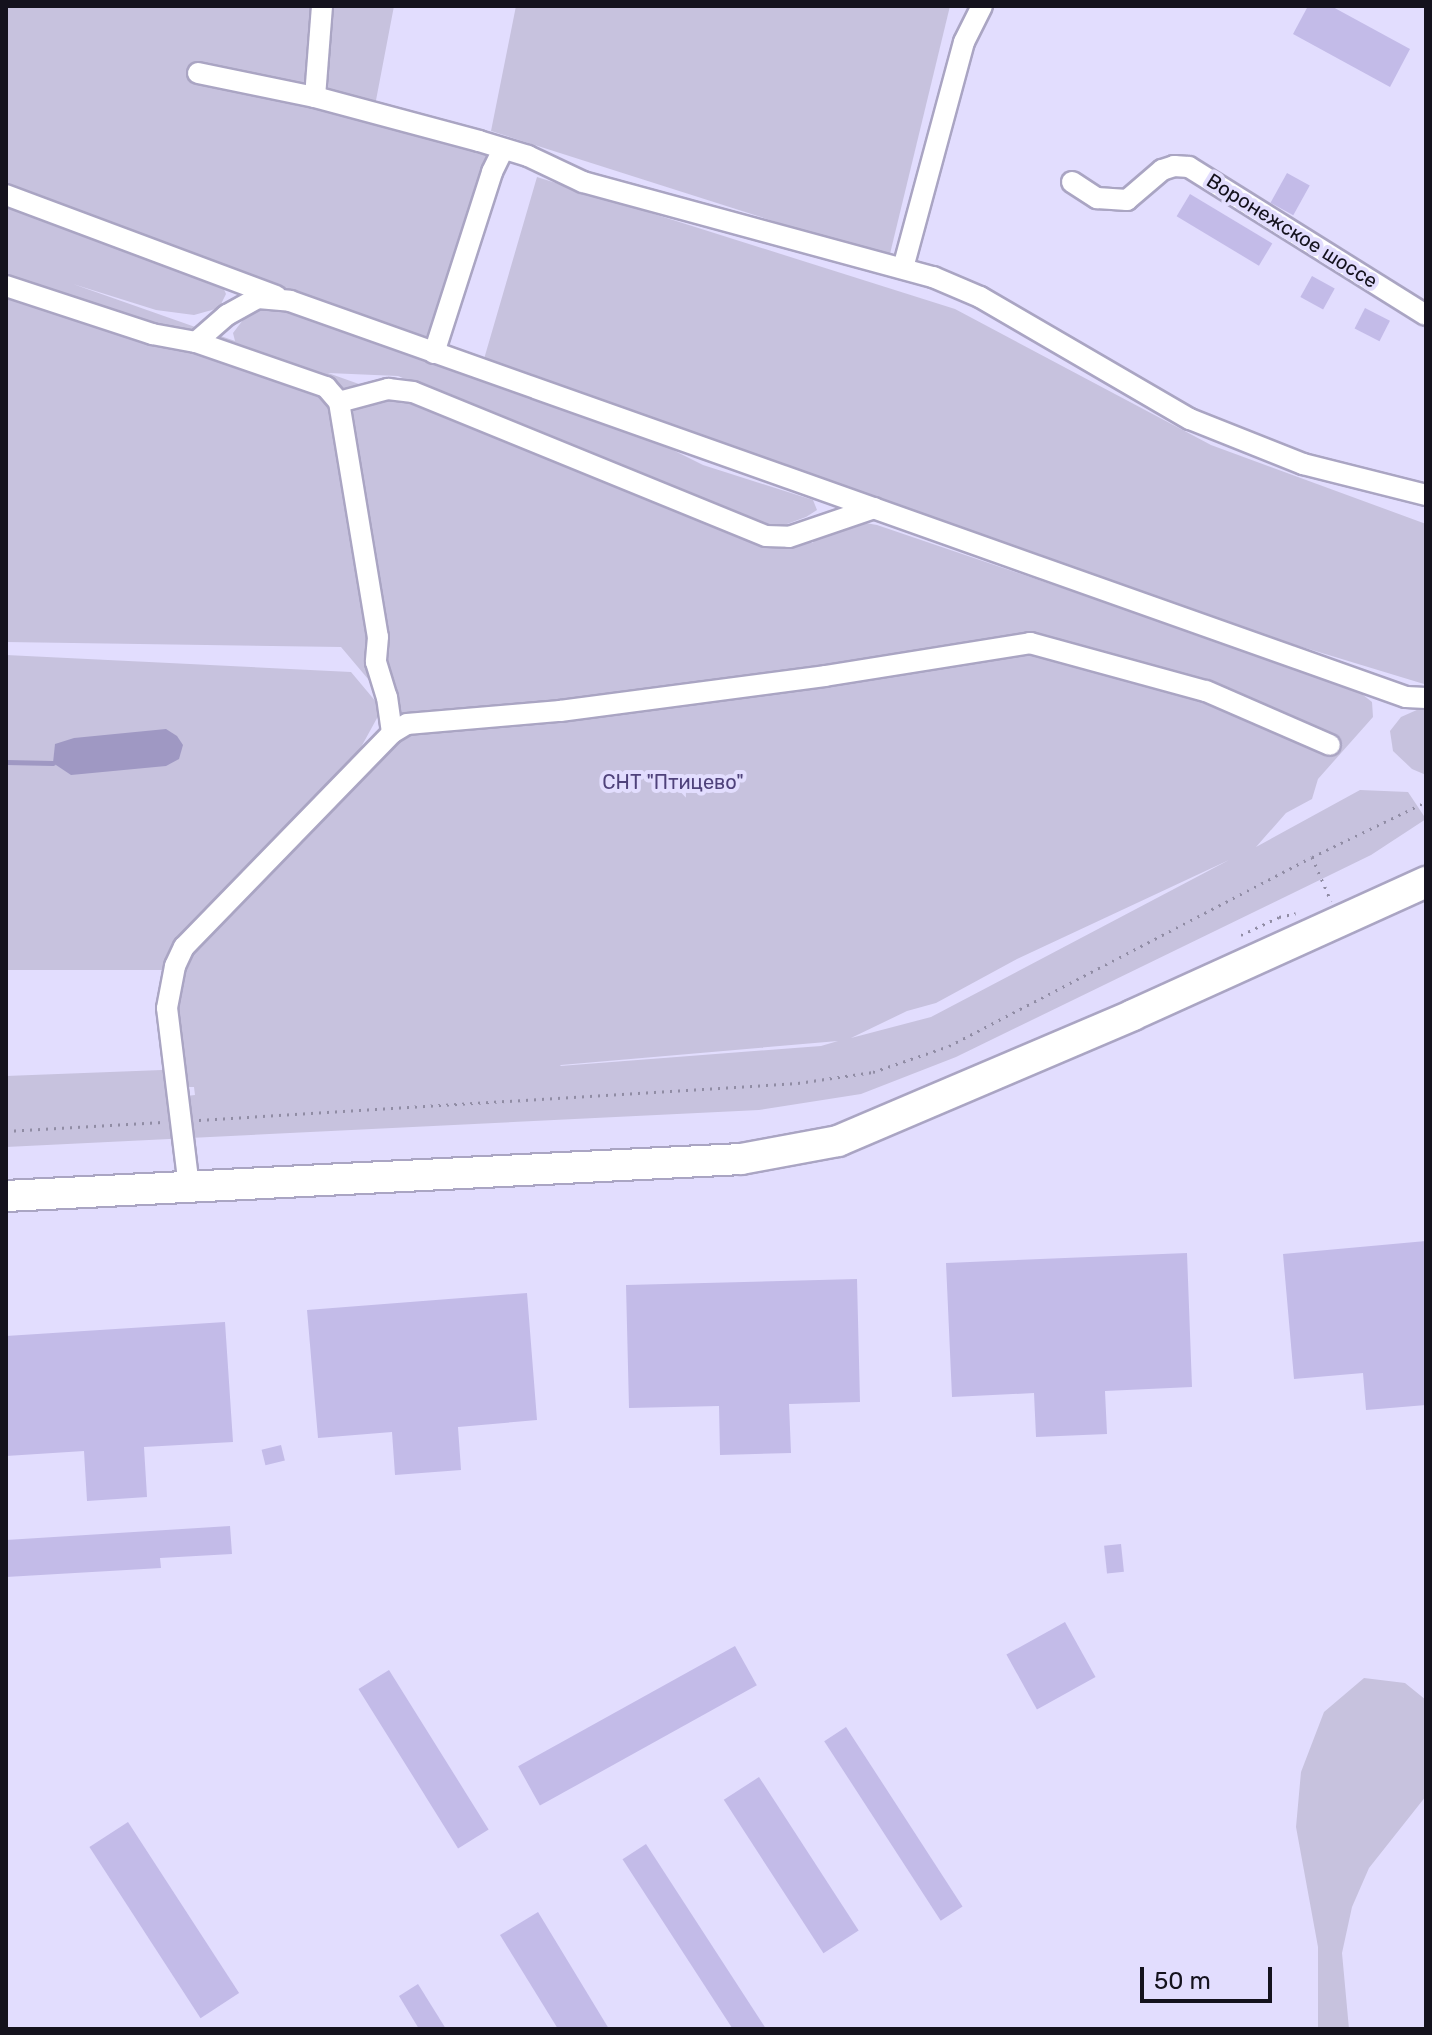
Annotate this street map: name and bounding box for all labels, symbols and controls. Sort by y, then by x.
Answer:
street label: Воронежское шоссе [1202,169,1382,293]
park label: СНТ "Птицево" [602,770,744,794]
scale bar [1144,1951,1276,2001]
text: 50 m [1154,1967,1211,1995]

